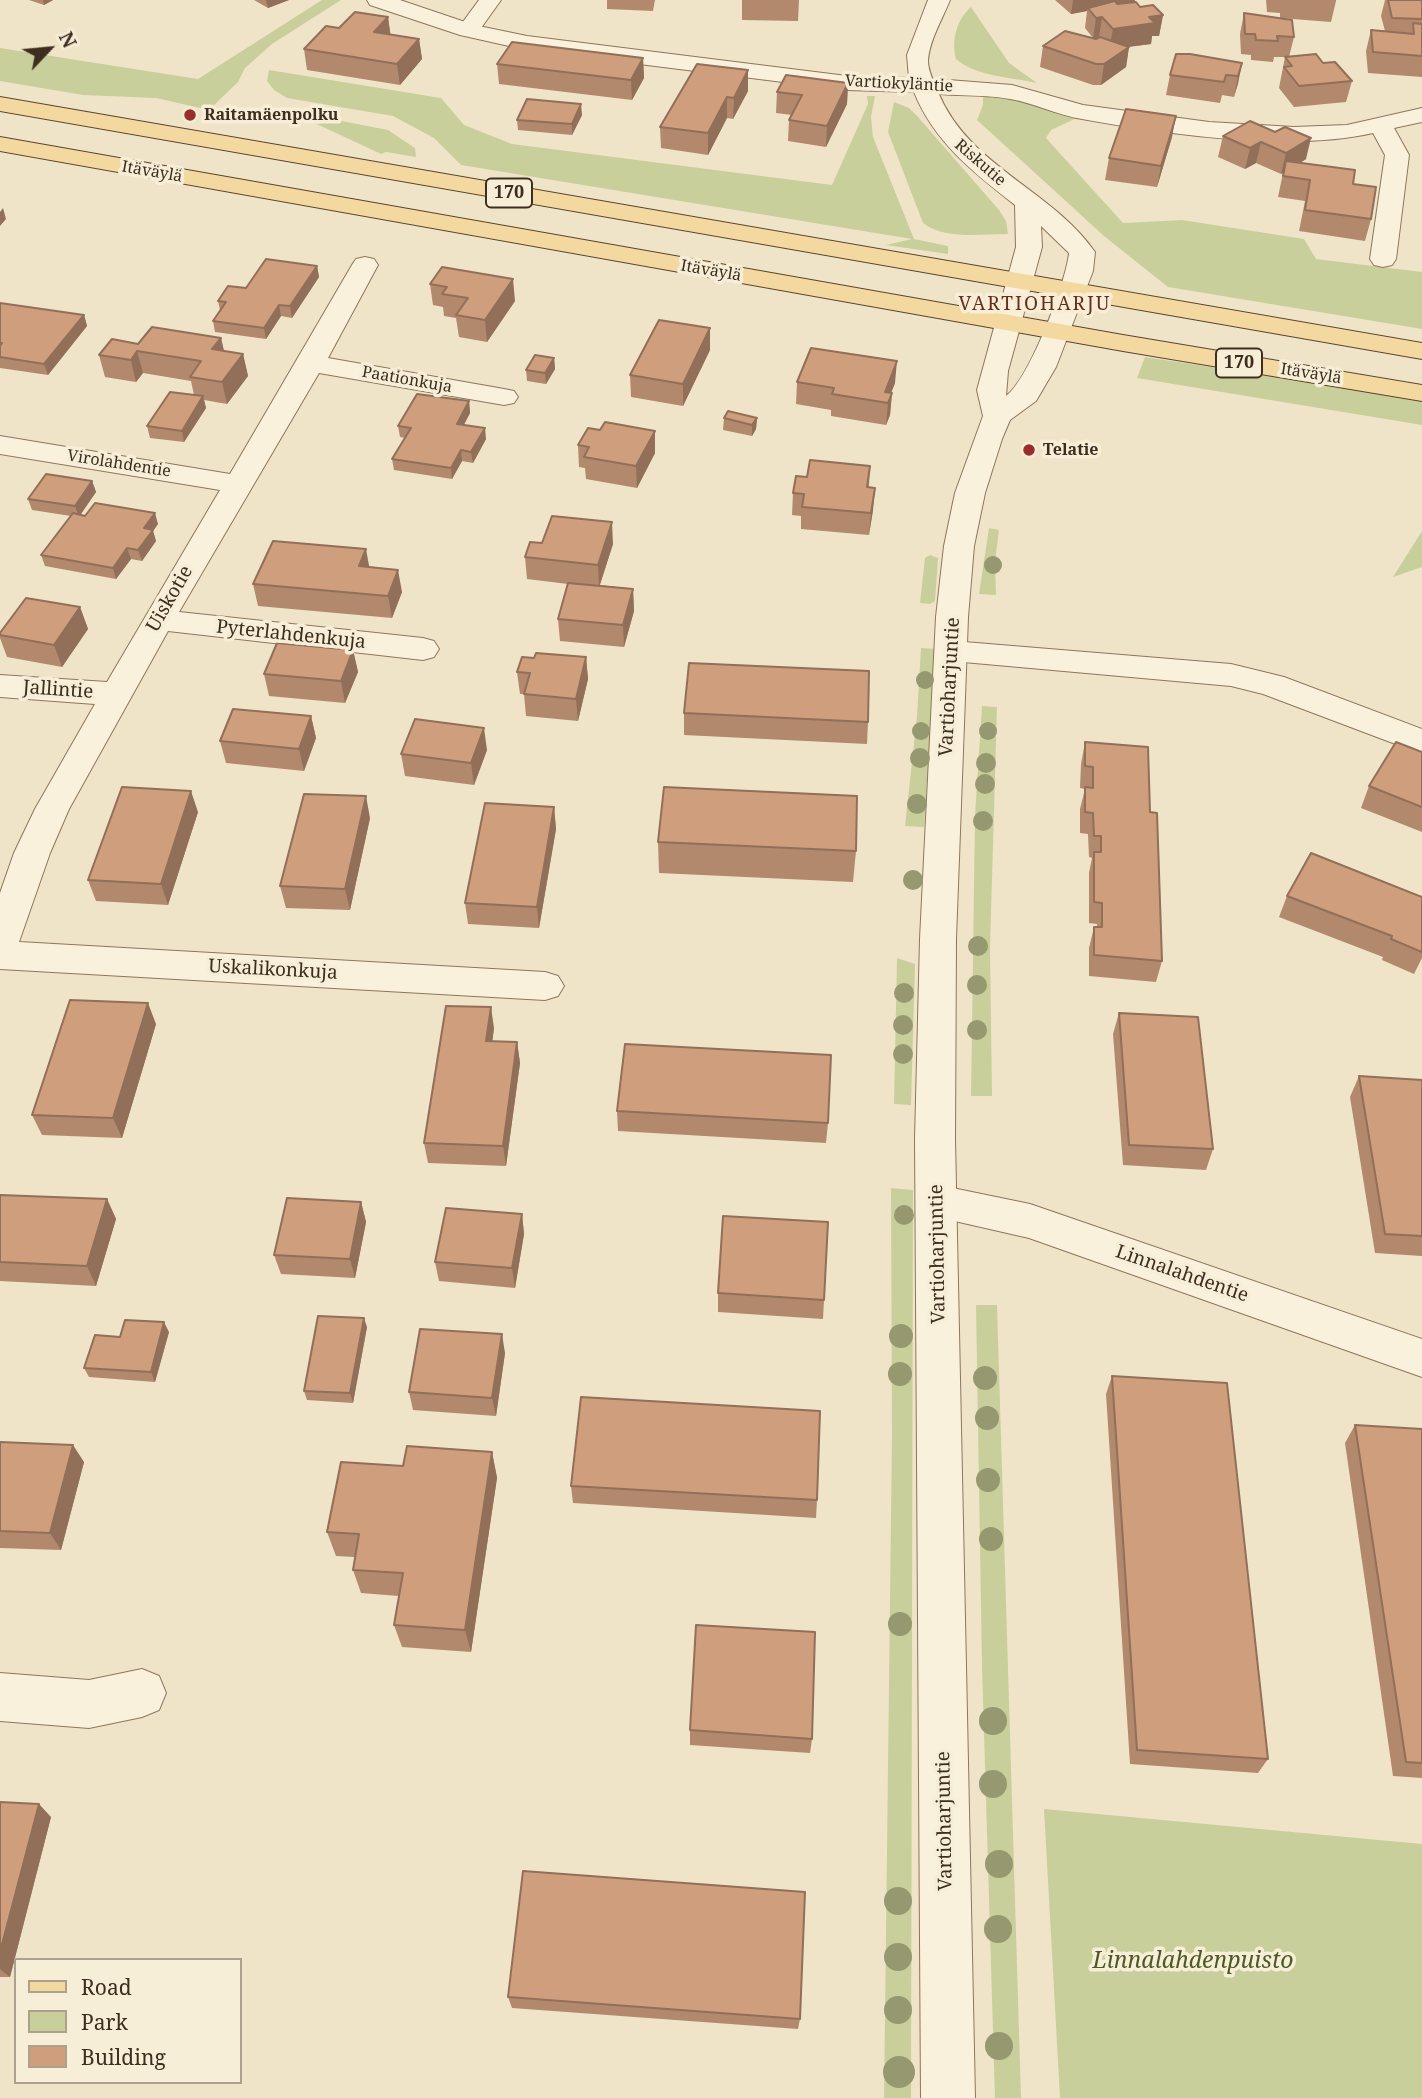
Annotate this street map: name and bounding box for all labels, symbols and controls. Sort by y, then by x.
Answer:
north arrow [14,14,84,84]
text: N [53,27,83,52]
street label: Vartiokyläntie [844,72,954,96]
place label: Raitamäenpolku [204,105,339,125]
marker: Raitamäenpolku [182,107,198,123]
street label: Riskutie [950,136,1010,190]
street label: Itäväylä [120,157,184,187]
road number: 170 [486,178,532,208]
street label: Itäväylä [679,256,743,286]
district label: VARTIOHARJU [960,294,1110,316]
road number: 170 [1216,348,1262,377]
street label: Itäväylä [1279,360,1343,388]
street label: Paationkuja [360,363,454,397]
place label: Telatie [1043,440,1098,460]
marker: Telatie [1021,442,1037,458]
street label: Virolahdentie [66,446,172,482]
street label: Uiskotie [142,562,198,636]
street label: Pyterlahdenkuja [215,616,367,654]
street label: Vartioharjuntie [935,617,965,757]
street label: Jallintie [22,676,94,704]
street label: Uskalikonkuja [208,955,338,985]
street label: Vartioharjuntie [925,1184,951,1324]
street label: Linnalahdentie [1113,1241,1251,1307]
street label: Vartioharjuntie [932,1751,958,1891]
park label: Linnalahdenpuisto [1092,1947,1294,1975]
legend [14,1958,242,2084]
text: Road [81,1973,132,2001]
text: Park [81,2008,128,2036]
text: Building [81,2043,166,2071]

